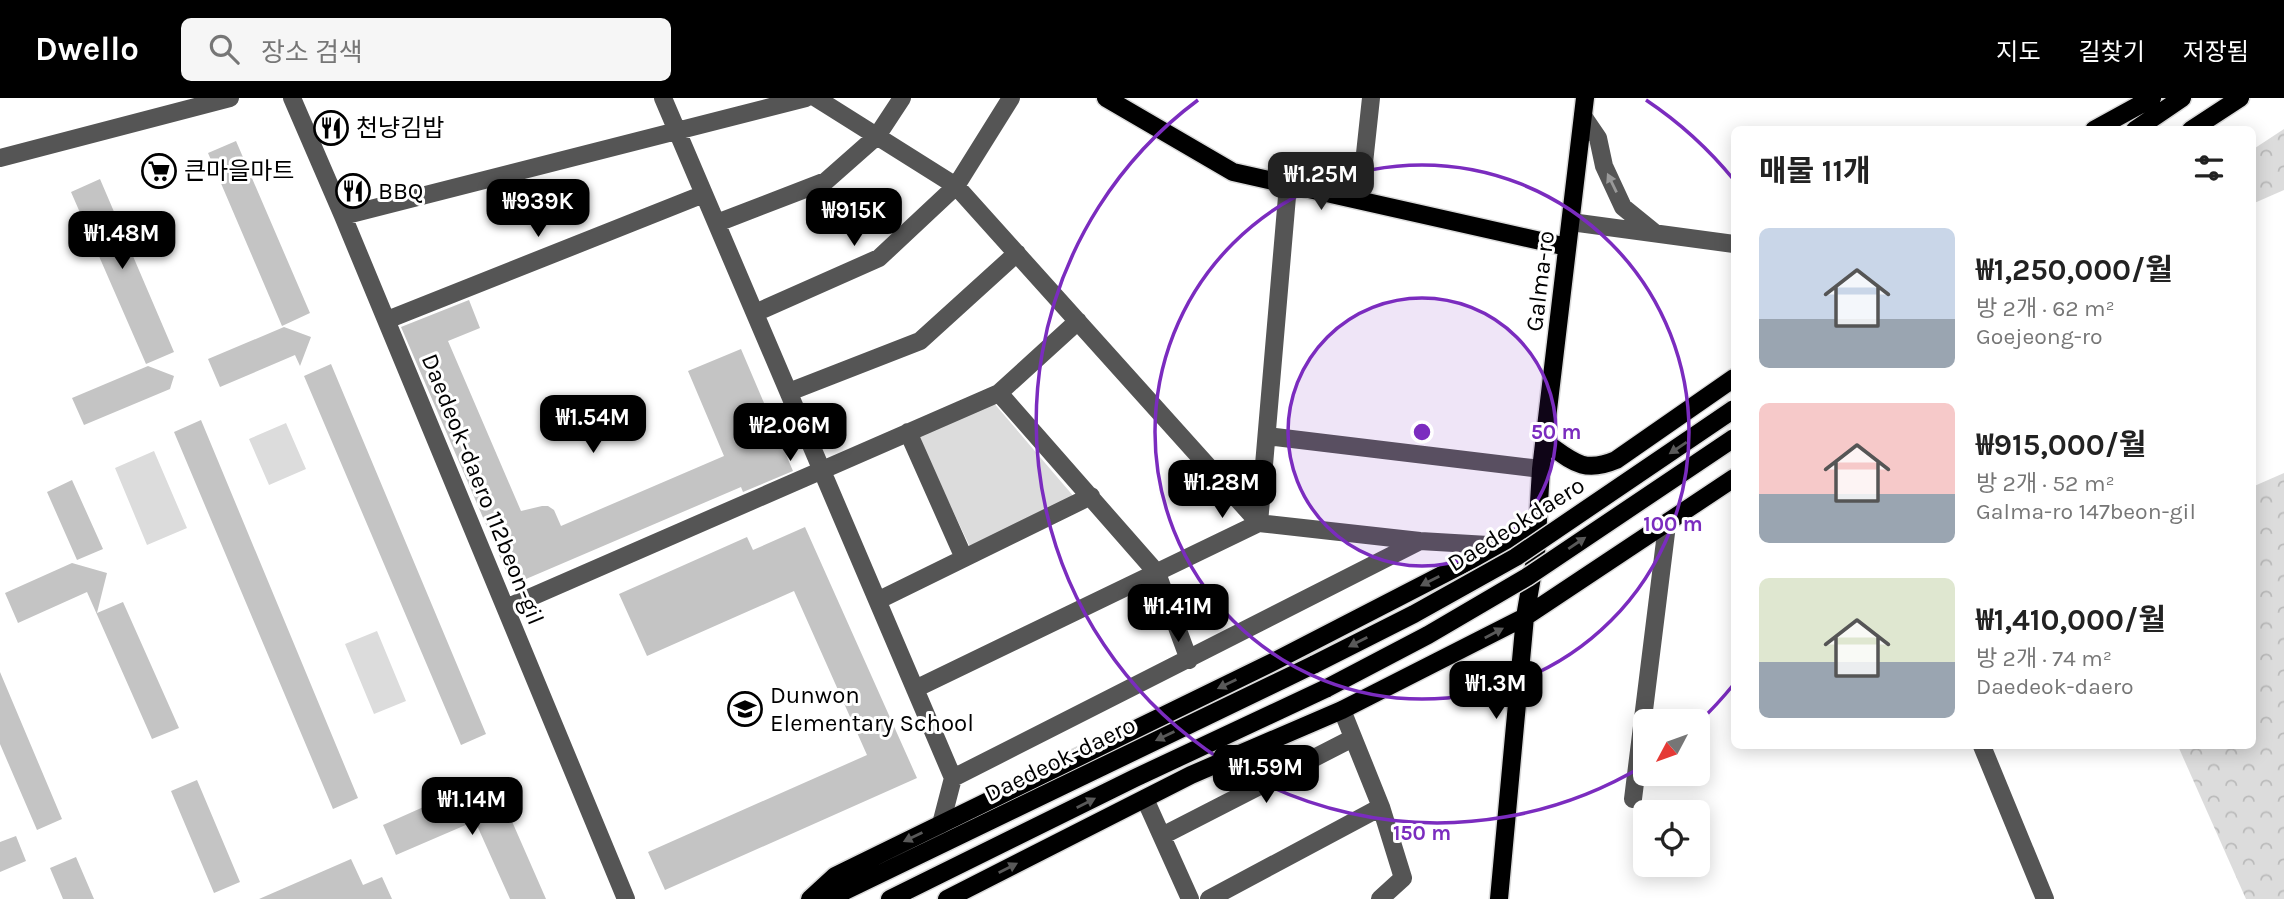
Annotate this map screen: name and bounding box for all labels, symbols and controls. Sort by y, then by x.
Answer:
search box [181,18,671,81]
text: Dwello [35,30,139,68]
icon: search [205,30,243,68]
text: 장소 검색 [261,37,363,68]
text: 지도 [1996,38,2041,66]
text: 길찾기 [2079,38,2145,66]
text: 저장됨 [2183,38,2249,66]
restaurant icon: 천냥김밥 [312,109,350,147]
place label: 천냥김밥 [356,114,444,142]
icon: filters [2190,149,2228,187]
supermarket icon: 큰마을마트 [140,152,178,190]
pin: ₩1.25M [1264,152,1378,212]
text: 매물 11개 [1759,153,1871,189]
place label: 큰마을마트 [184,157,294,185]
text: ₩1.25M [1284,161,1358,188]
restaurant icon: BBQ [334,172,372,210]
one-way arrow [1606,172,1617,193]
place label: BBQ [378,177,423,205]
pin: ₩939K [489,180,587,239]
text: ₩939K [503,188,573,215]
pin: ₩915K [805,188,903,248]
text: ₩915K [822,197,886,224]
pin: ₩1.48M [65,212,179,271]
text: ₩1.48M [84,220,160,247]
street label: Galma-ro [1520,229,1560,333]
text: ₩1,250,000/월 [1976,252,2173,288]
icon: home [1815,256,1899,340]
text: 방 2개 · 62 m² [1976,295,2115,322]
text: Goejeong-ro [1976,323,2103,350]
street label: Daedeok-daero 112beon-gil [416,349,550,629]
pin: ₩1.54M [536,396,650,455]
text: ₩1.54M [556,404,630,431]
pin: ₩2.06M [733,404,847,463]
text: ₩2.06M [749,412,831,439]
centre of rings [1410,420,1434,444]
text: 50 m [1531,420,1581,444]
text: ₩915,000/월 [1976,427,2146,463]
icon: home [1815,431,1899,515]
one-way arrow [1668,441,1688,454]
pin: ₩1.28M [1165,460,1279,520]
text: ₩1.28M [1184,469,1260,496]
text: 방 2개 · 52 m² [1976,470,2115,497]
street label: Daedeokdaero [1442,471,1590,577]
text: Galma-ro 147beon-gil [1976,498,2196,525]
text: 100 m [1643,512,1703,536]
one-way arrow [1567,537,1587,550]
one-way arrow [1420,576,1440,587]
pin: ₩1.41M [1121,584,1235,644]
text: ₩1.41M [1144,593,1212,620]
text: ₩1,410,000/월 [1976,602,2166,638]
icon: home [1815,606,1899,690]
one-way arrow [1484,628,1504,639]
one-way arrow [1348,637,1368,648]
text: 방 2개 · 74 m² [1976,645,2112,672]
pin: ₩1.3M [1447,662,1545,721]
text: ₩1.3M [1465,670,1527,697]
text: Daedeok-daero [1976,673,2134,700]
one-way arrow [1217,679,1237,690]
place label: Dunwon Elementary School [770,681,974,737]
school or university icon: Dunwon Elementary School [726,690,764,728]
north arrow [1633,709,1710,786]
map controls [1633,709,1710,877]
street label: Daedeok-daero [980,710,1140,808]
one-way arrow [1155,730,1175,741]
pin: ₩1.59M [1209,746,1323,805]
text: ₩1.59M [1229,754,1303,781]
pin: ₩1.14M [415,778,529,837]
text: ₩1.14M [438,786,506,813]
one-way arrow [1076,797,1096,808]
button: locate [1633,800,1710,877]
text: 150 m [1393,821,1451,845]
one-way arrow [903,832,923,843]
one-way arrow [998,863,1018,874]

